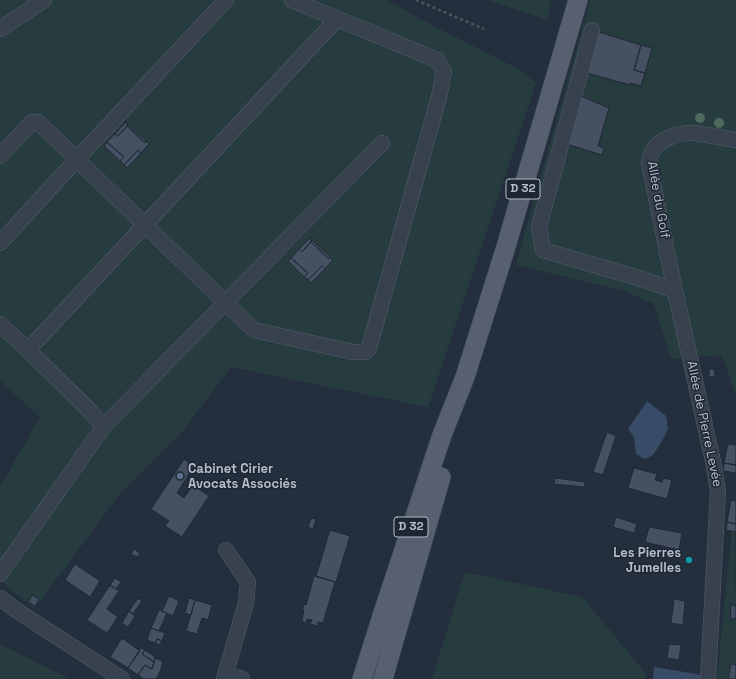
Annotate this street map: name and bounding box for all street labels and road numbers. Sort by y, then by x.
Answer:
street label: Allée du Golf [644,160,672,240]
road number: D 32 [506,179,540,199]
street label: Allée de Pierre Levée [683,359,725,489]
road number: D 32 [394,517,428,537]

